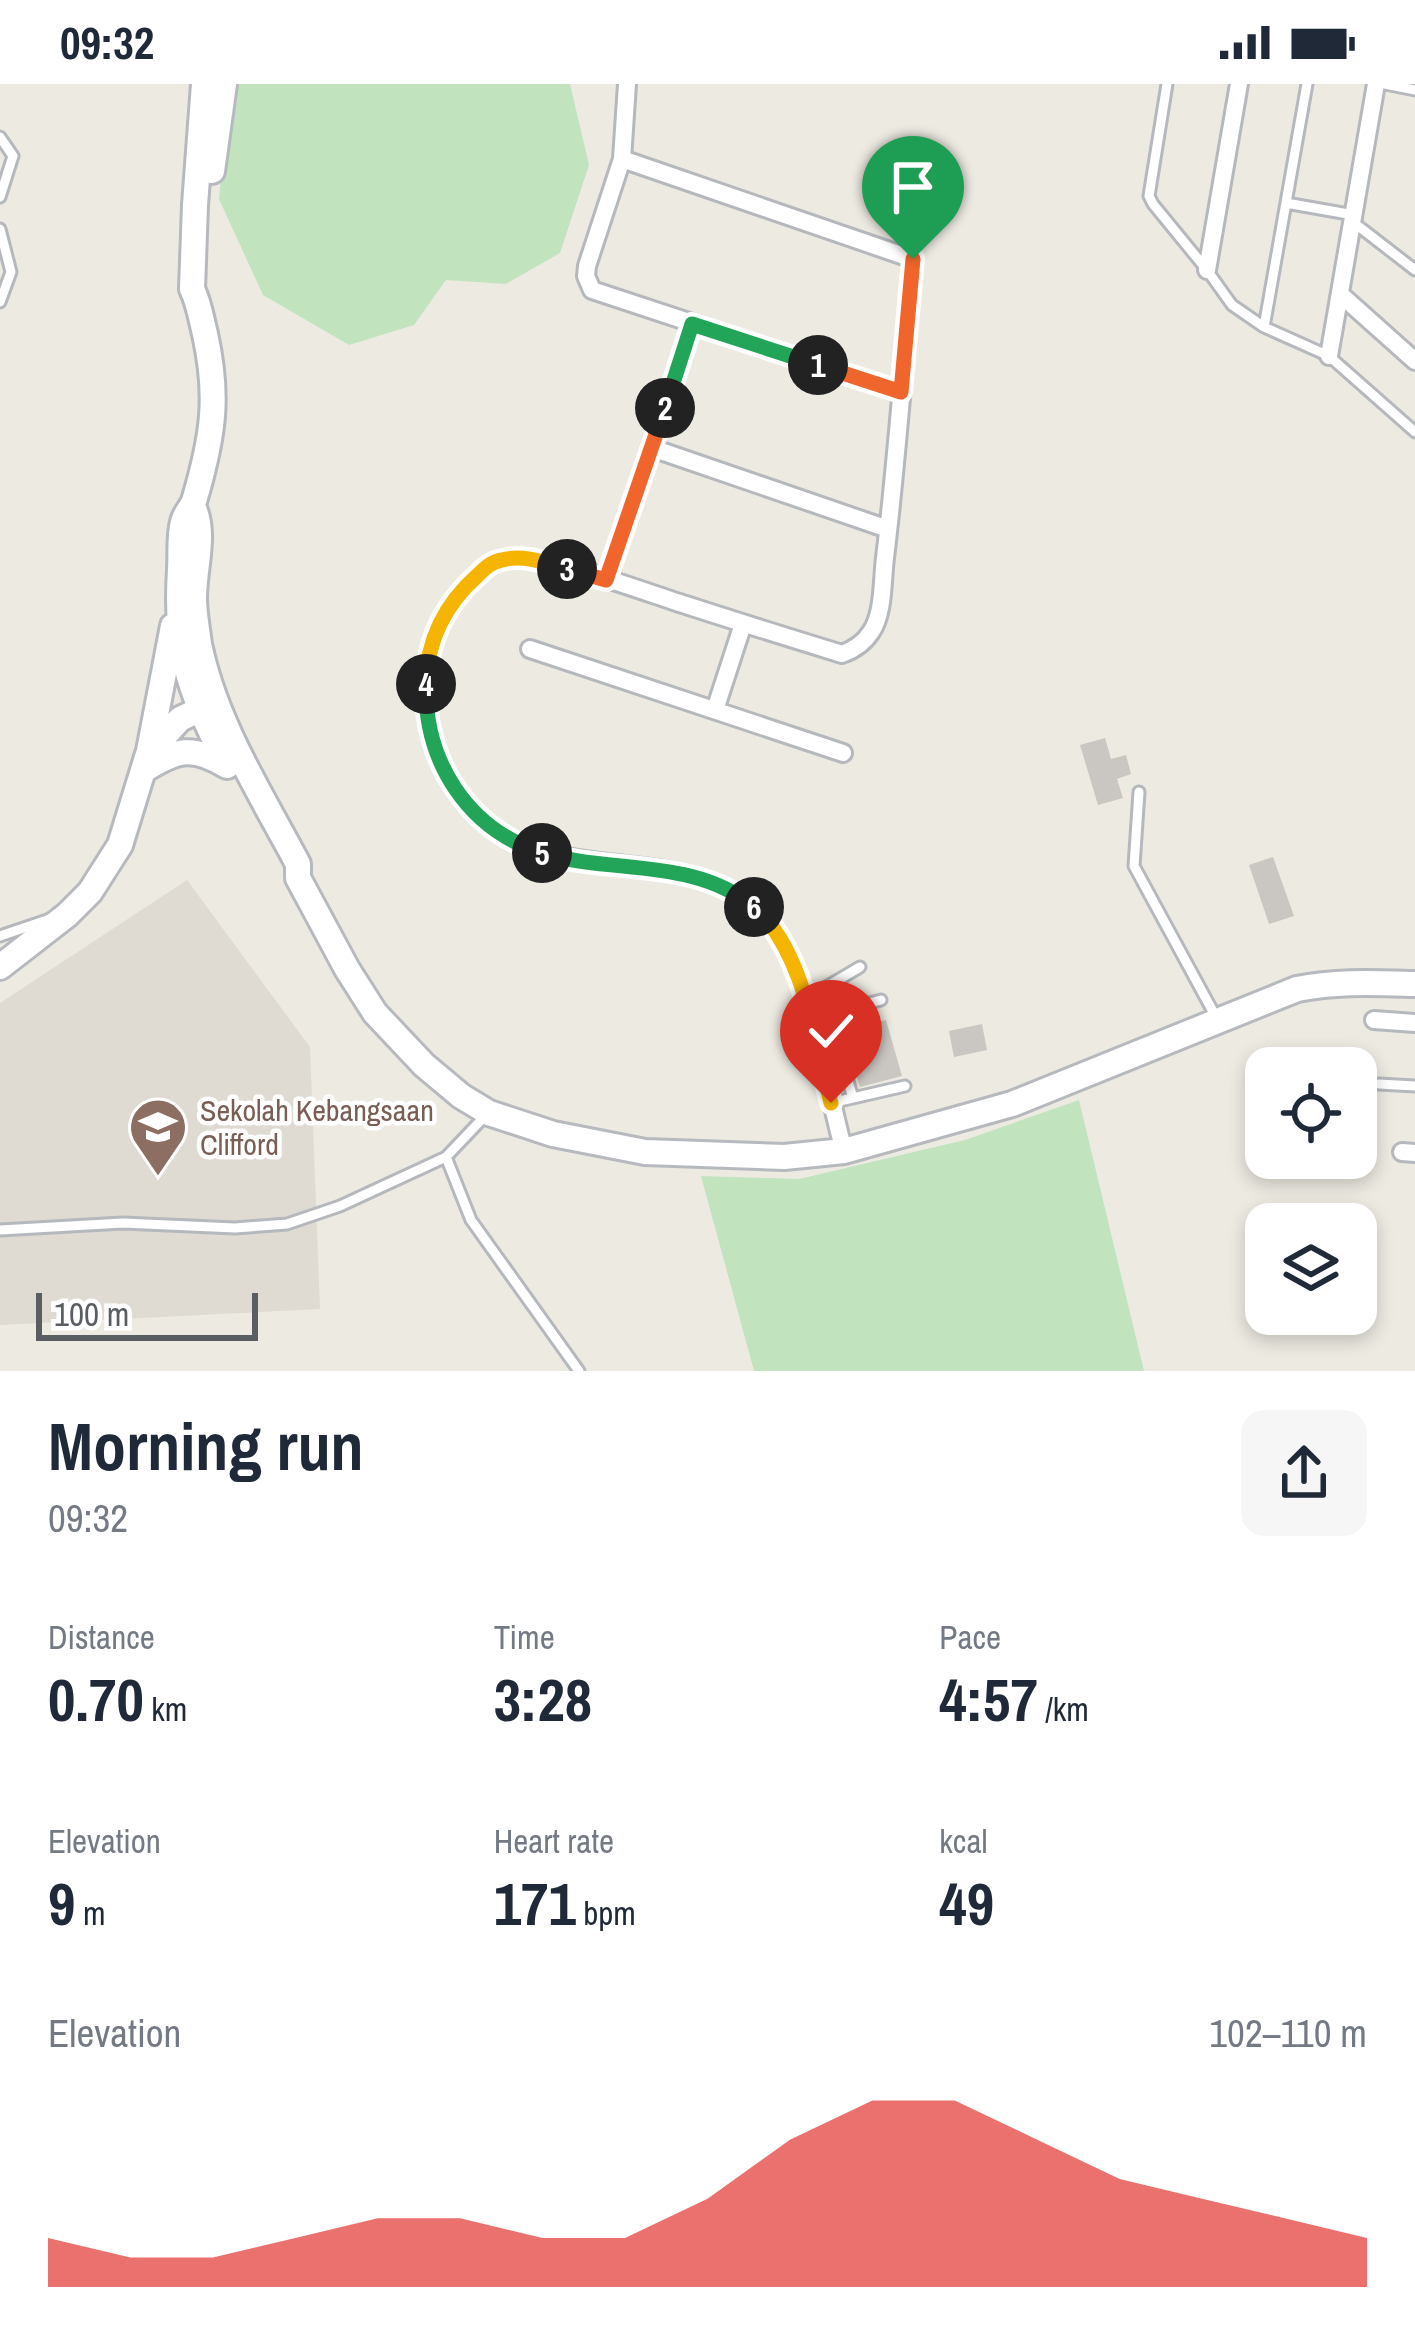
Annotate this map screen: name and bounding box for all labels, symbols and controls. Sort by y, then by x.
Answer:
text: 09:32 [60,12,154,73]
pin [862,136,964,259]
icon: arrive [880,154,946,220]
pin: 1 [788,335,848,395]
text: 1 [810,343,826,387]
pin: 2 [635,378,695,438]
text: 2 [657,386,673,430]
pin: 3 [537,539,597,599]
text: 3 [559,547,575,591]
pin: 4 [396,654,456,714]
text: 4 [418,662,434,706]
pin: 5 [512,823,572,883]
text: 5 [534,831,550,875]
pin: 6 [724,877,784,937]
text: 6 [746,885,762,929]
pin [780,980,882,1103]
icon: check [798,998,864,1064]
map controls [1245,1047,1377,1335]
button: locate [1245,1047,1377,1179]
place label: Sekolah Kebangsaan Clifford [200,1090,434,1164]
school or university icon: Sekolah Kebangsaan Clifford [127,1096,189,1178]
button: layers [1245,1203,1377,1335]
scale bar [36,1287,258,1340]
text: 100 m [54,1292,129,1336]
text: Morning run [48,1402,364,1491]
button: share [1241,1410,1367,1536]
text: 09:32 [48,1492,128,1544]
text: Distance [48,1615,155,1659]
text: Time [494,1615,555,1659]
text: Pace [939,1615,1001,1659]
text: 0.70 [48,1659,144,1740]
text: 3:28 [494,1659,592,1740]
text: 4:57 [939,1659,1038,1740]
text: km [144,1687,187,1731]
text: /km [1038,1687,1089,1731]
text: Elevation [48,1819,161,1863]
text: Heart rate [494,1819,614,1863]
text: kcal [939,1819,987,1863]
text: 9 [48,1863,75,1944]
text: 171 [494,1863,576,1944]
text: 49 [939,1863,994,1944]
text: m [75,1891,105,1935]
text: bpm [576,1891,636,1935]
text: Elevation [48,2007,181,2059]
text: 102–110 m [1209,2007,1367,2059]

